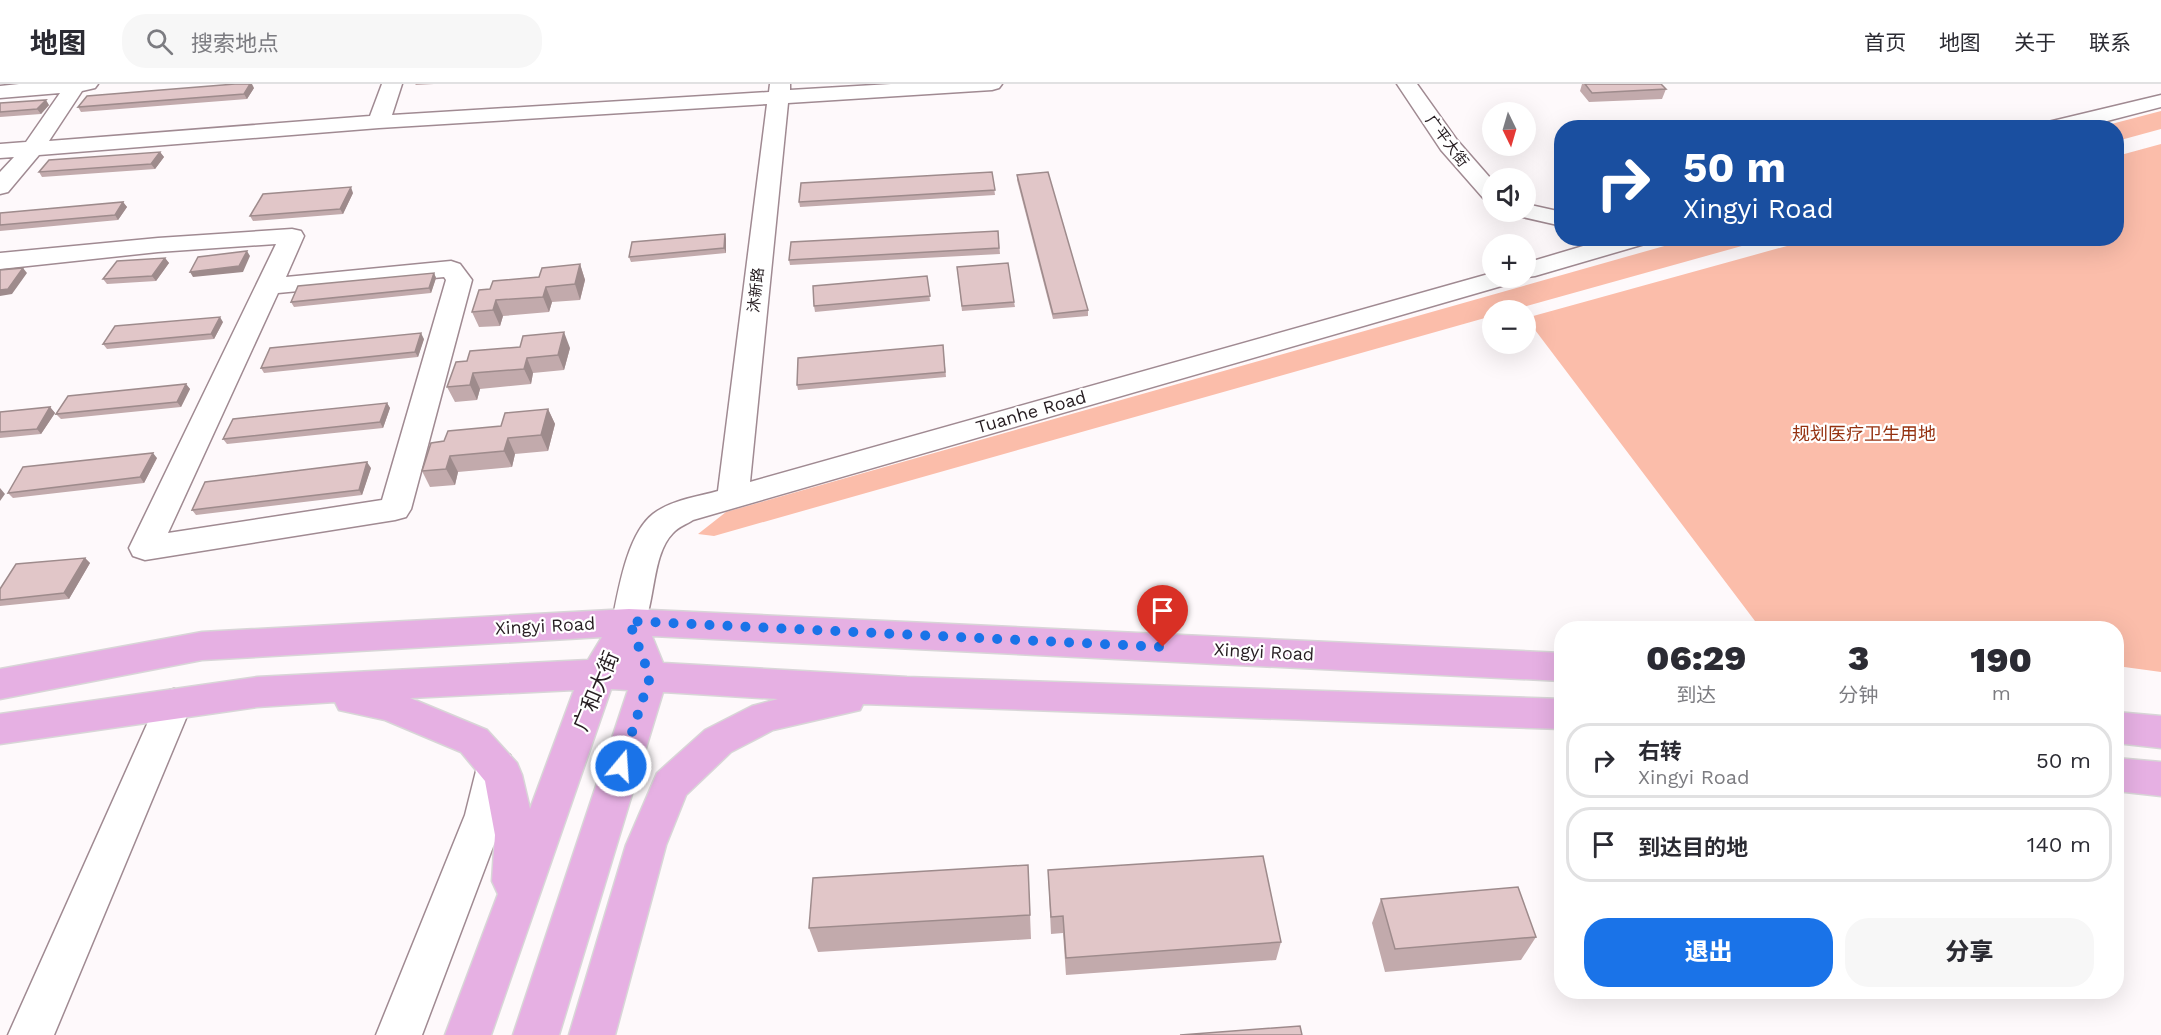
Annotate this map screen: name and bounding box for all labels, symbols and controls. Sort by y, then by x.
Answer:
search box [122,14,542,68]
icon: search [143,25,176,58]
text: 地图 [30,27,86,60]
text: 首页 [1864,30,1906,55]
text: 地图 [1939,30,1981,55]
text: 关于 [2014,30,2056,55]
text: 联系 [2089,30,2131,55]
text: 搜索地点 [191,31,279,56]
north arrow [1482,102,1536,156]
map controls [1482,102,1536,354]
street label: 广平大街 [1422,112,1472,170]
text: 50 m [1683,143,1786,192]
icon: right [1584,144,1662,222]
button: sound [1482,168,1536,222]
text: Xingyi Road [1683,193,1834,225]
button: + [1482,234,1536,288]
street label: 沐新路 [745,267,767,313]
button: − [1482,300,1536,354]
street label: Tuanhe Road [973,386,1088,437]
park label: 规划医疗卫生用地 [1792,423,1936,444]
pin [1137,585,1188,647]
icon: arrive [1146,594,1179,627]
street label: Xingyi Road [494,612,596,639]
text: 06:29 [1646,637,1746,679]
text: 3 [1848,637,1869,679]
street label: Xingyi Road [1213,638,1315,665]
text: 190 [1970,639,2032,681]
street label: 广和大街 [568,647,623,734]
text: m [1992,681,2011,705]
text: 到达 [1676,683,1716,707]
text: 分钟 [1838,683,1878,707]
position arrow [589,734,653,798]
text: 右转 [1638,739,1682,764]
icon: right [1587,744,1620,777]
text: 50 m [2036,748,2091,773]
text: Xingyi Road [1638,765,1750,789]
icon: arrive [1587,828,1620,861]
text: 140 m [2027,832,2091,857]
text: 到达目的地 [1638,835,1748,860]
button: 退出 [1584,918,1833,987]
button: 分享 [1845,918,2094,987]

